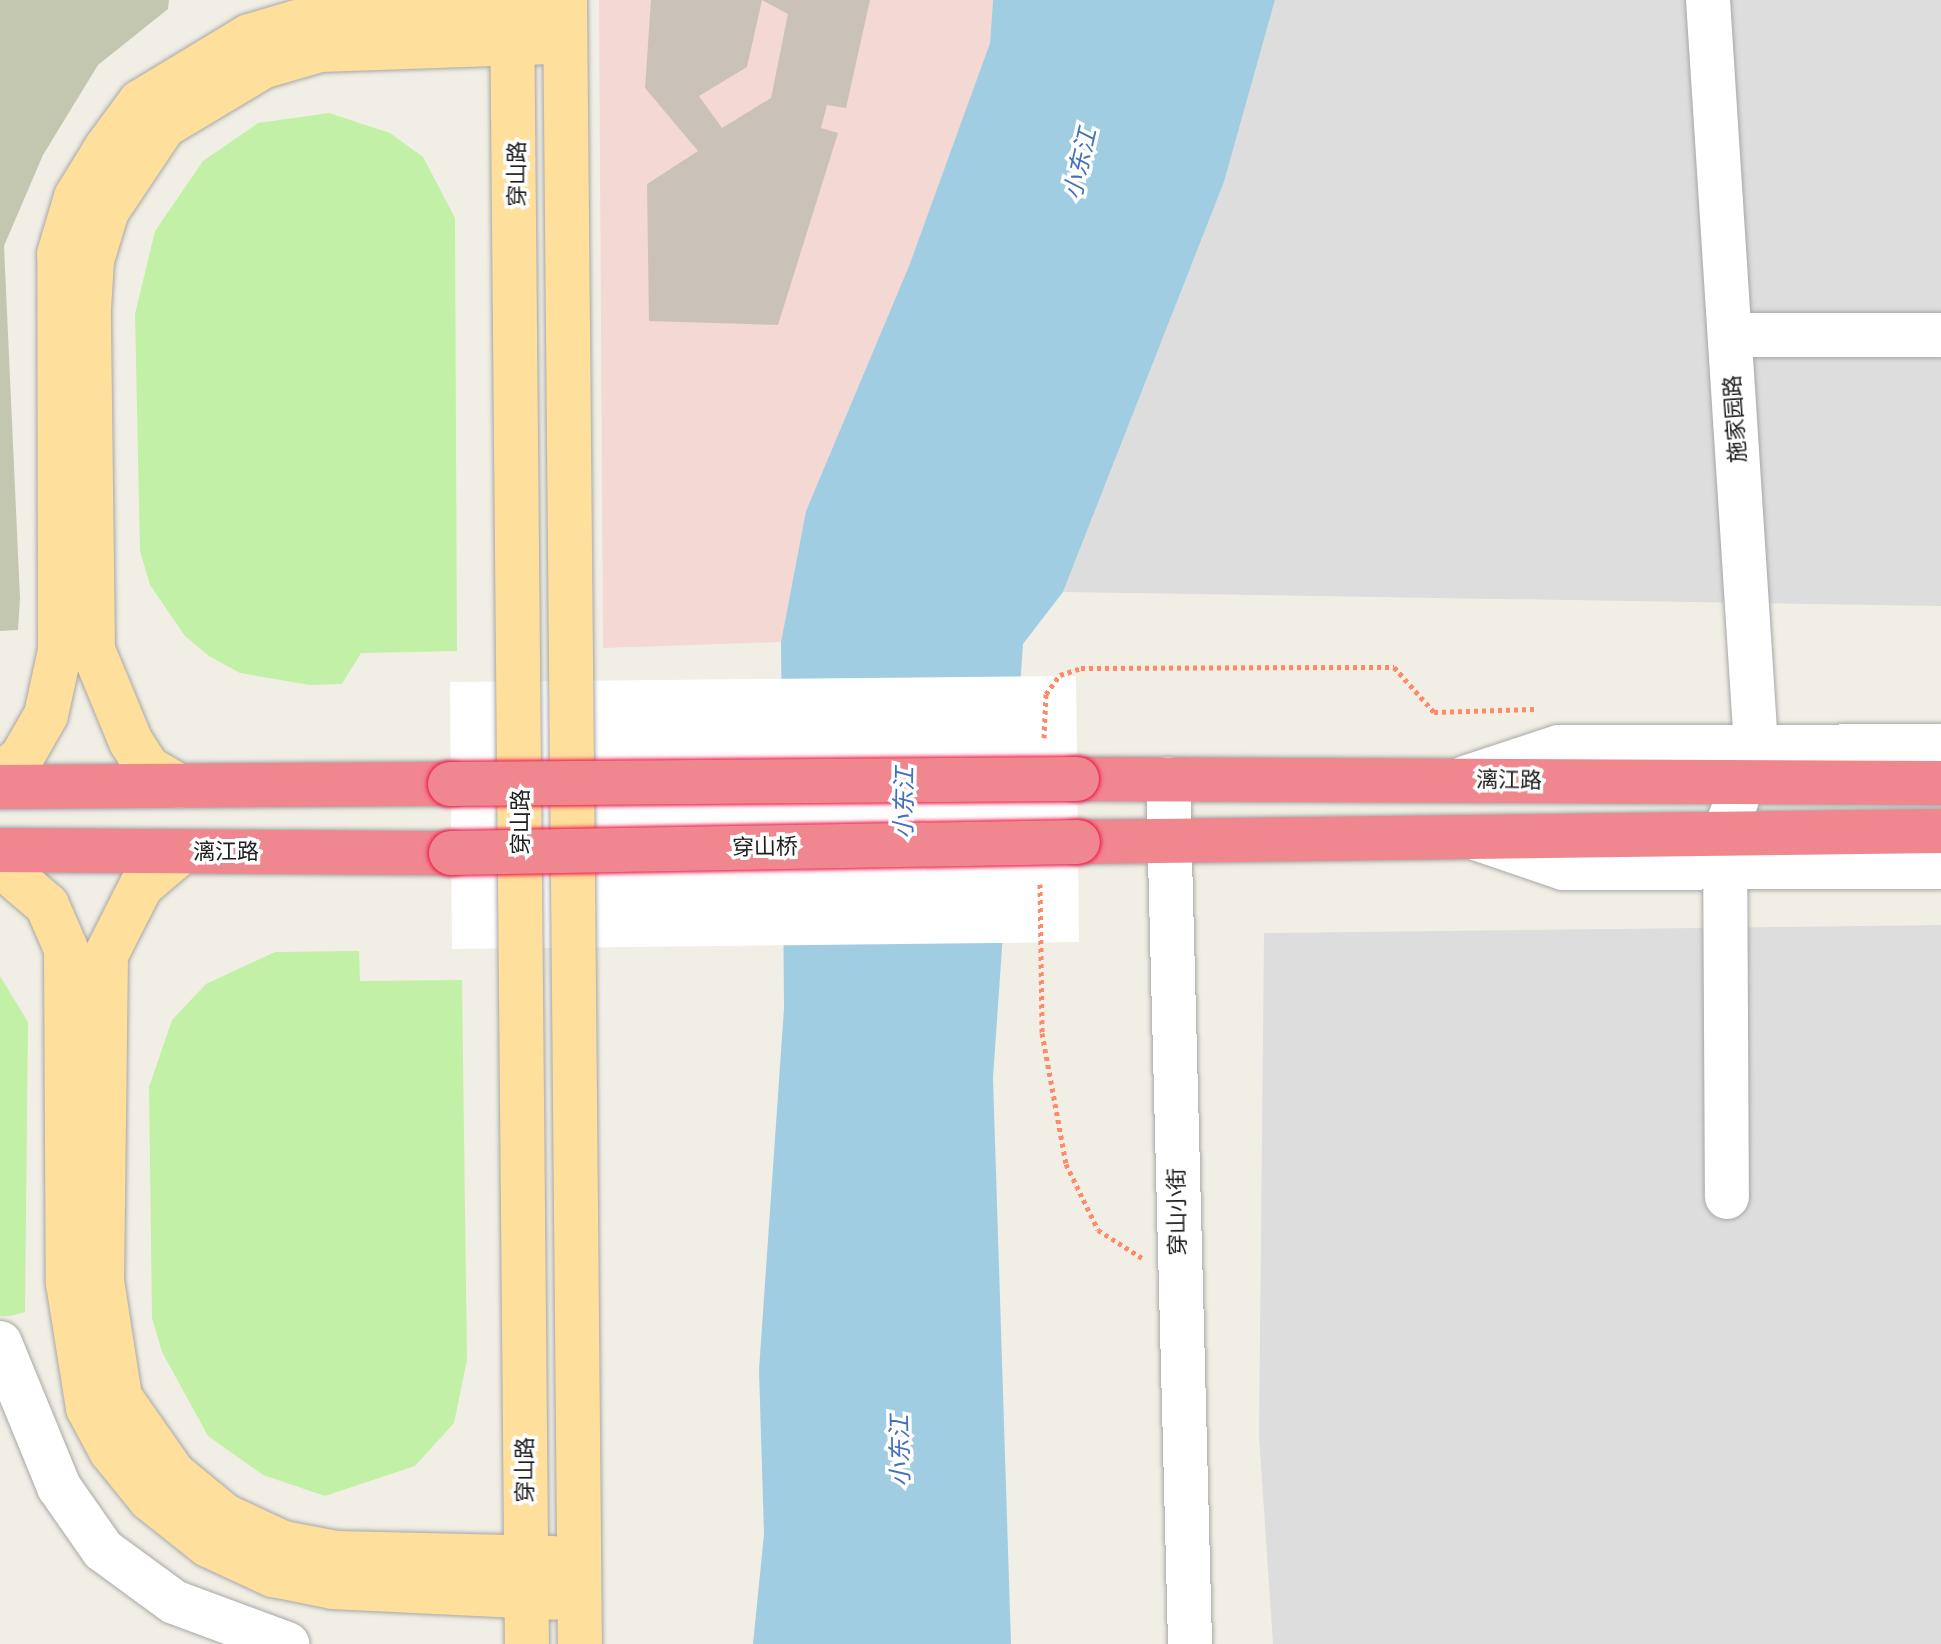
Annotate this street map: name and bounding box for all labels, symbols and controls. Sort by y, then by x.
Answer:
water label: 小东江 [1059,126,1103,202]
street label: 穿山路 [504,141,530,207]
street label: 施家园路 [1719,374,1751,464]
street label: 漓江路 [1476,766,1542,794]
water label: 小东江 [890,767,920,839]
street label: 穿山路 [508,789,534,855]
street label: 穿山桥 [732,833,798,861]
street label: 漓江路 [193,839,259,865]
street label: 穿山小街 [1163,1168,1191,1256]
water label: 小东江 [886,1415,916,1487]
street label: 穿山路 [512,1437,538,1503]

